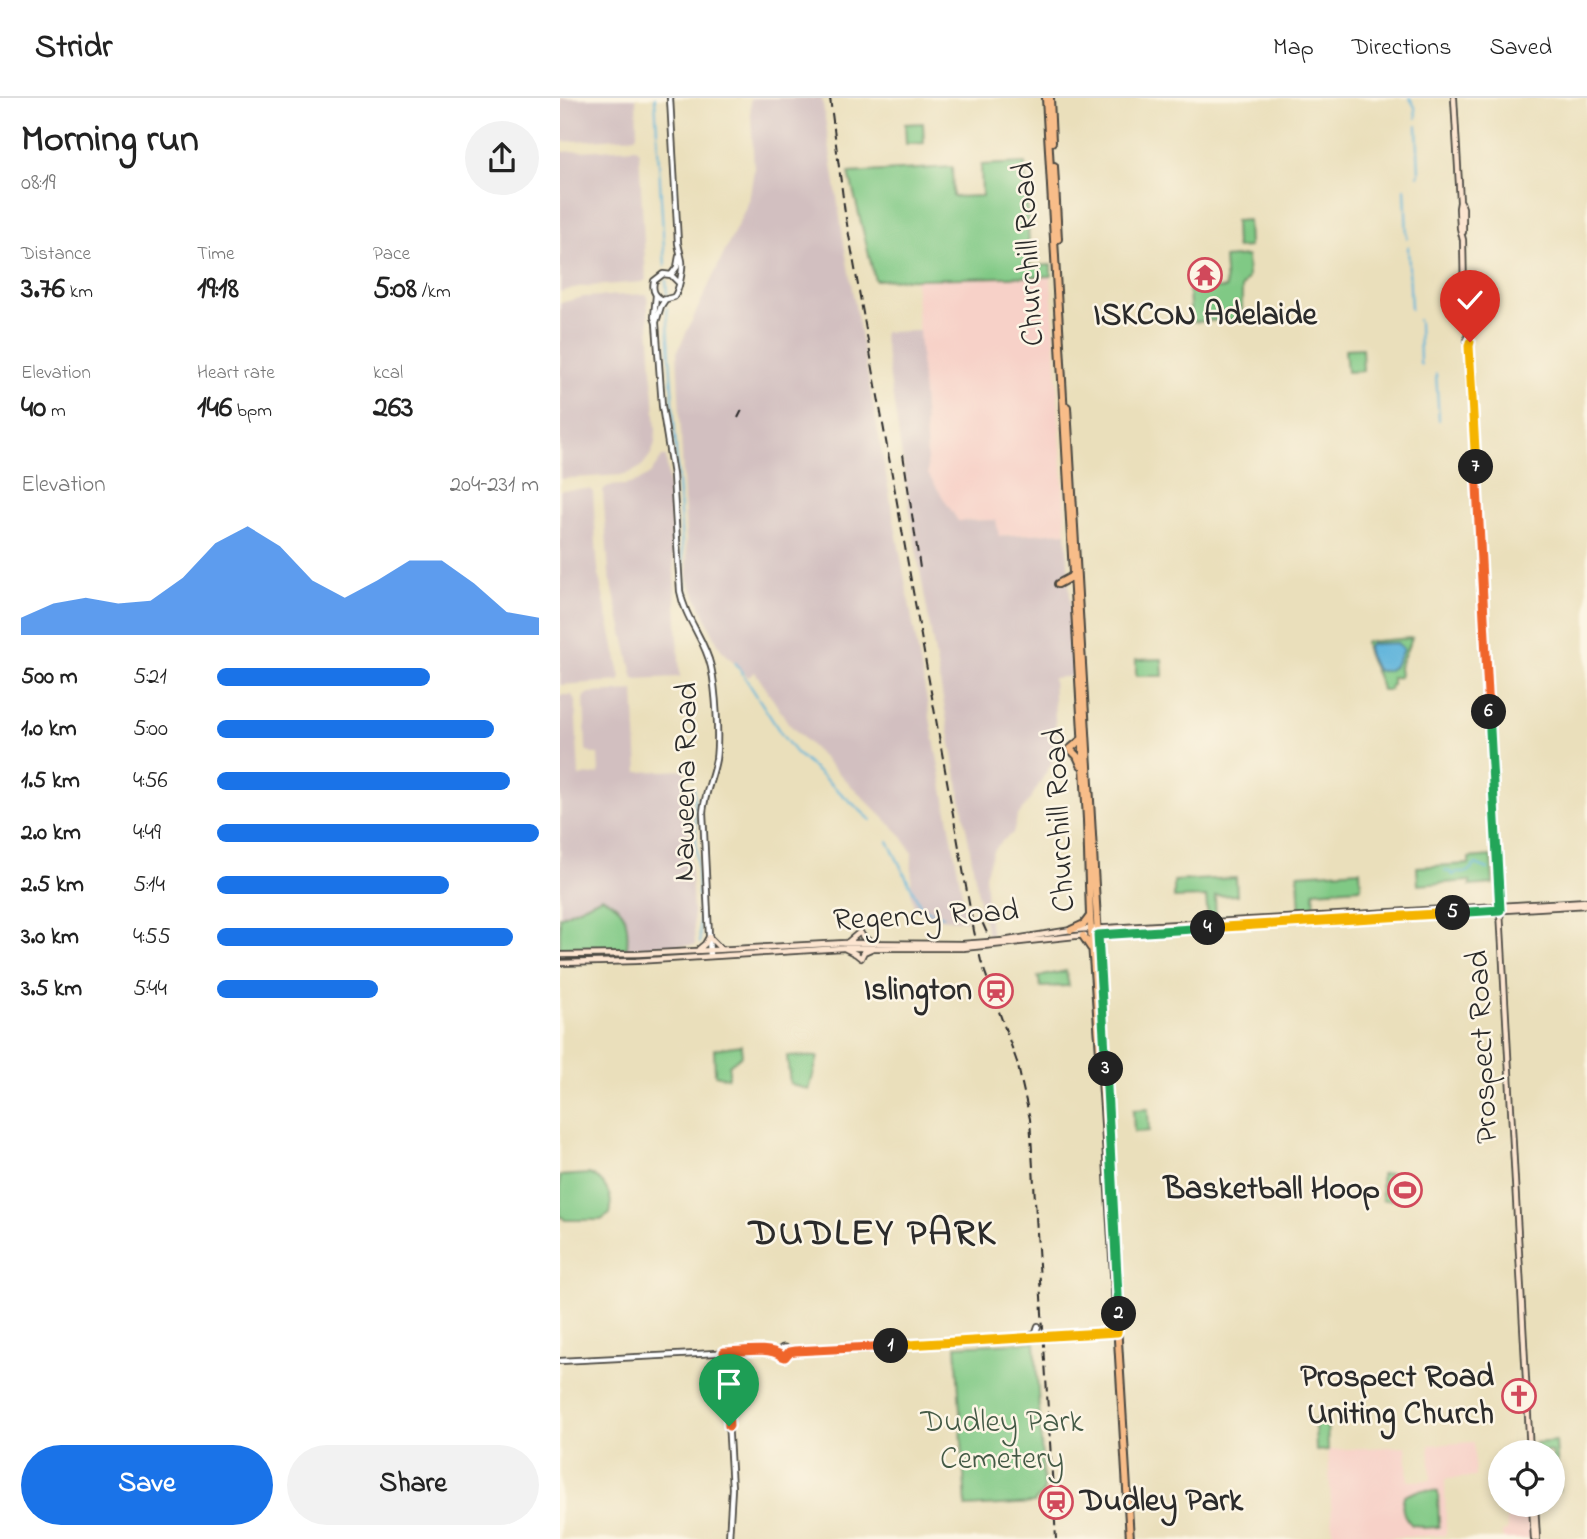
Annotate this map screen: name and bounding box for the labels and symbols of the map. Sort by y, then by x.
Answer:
street label: Churchill Road [1002,161,1058,347]
temple icon: ISKCON Adelaide [1186,256,1224,294]
pin [1440,270,1500,342]
place label: ISKCON Adelaide [1093,293,1318,340]
pin: 7 [1458,450,1494,484]
street label: Naweena Road [662,682,712,882]
pin: 6 [1472,694,1506,730]
street label: Churchill Road [1033,727,1089,913]
street label: Regency Road [832,889,1020,945]
pin: 5 [1436,896,1470,930]
pin: 4 [1190,910,1226,946]
street label: Prospect Road [1455,949,1513,1145]
place label: Islington [864,968,972,1016]
station icon: Islington [977,972,1015,1010]
pin: 3 [1088,1052,1124,1086]
place label: Basketball Hoop [1162,1167,1380,1214]
sports icon: Basketball Hoop [1386,1171,1424,1209]
district label: DUDLEY PARK [747,1207,997,1263]
pin: 2 [1102,1296,1136,1332]
pin: 1 [874,1328,908,1364]
pin [699,1354,759,1426]
place label: Prospect Road Uniting Church [1300,1355,1494,1440]
church icon: Prospect Road Uniting Church [1500,1377,1538,1415]
park label: Dudley Park Cemetery [919,1400,1084,1484]
place label: Dudley Park [1078,1479,1244,1527]
station icon: Dudley Park [1037,1483,1075,1521]

